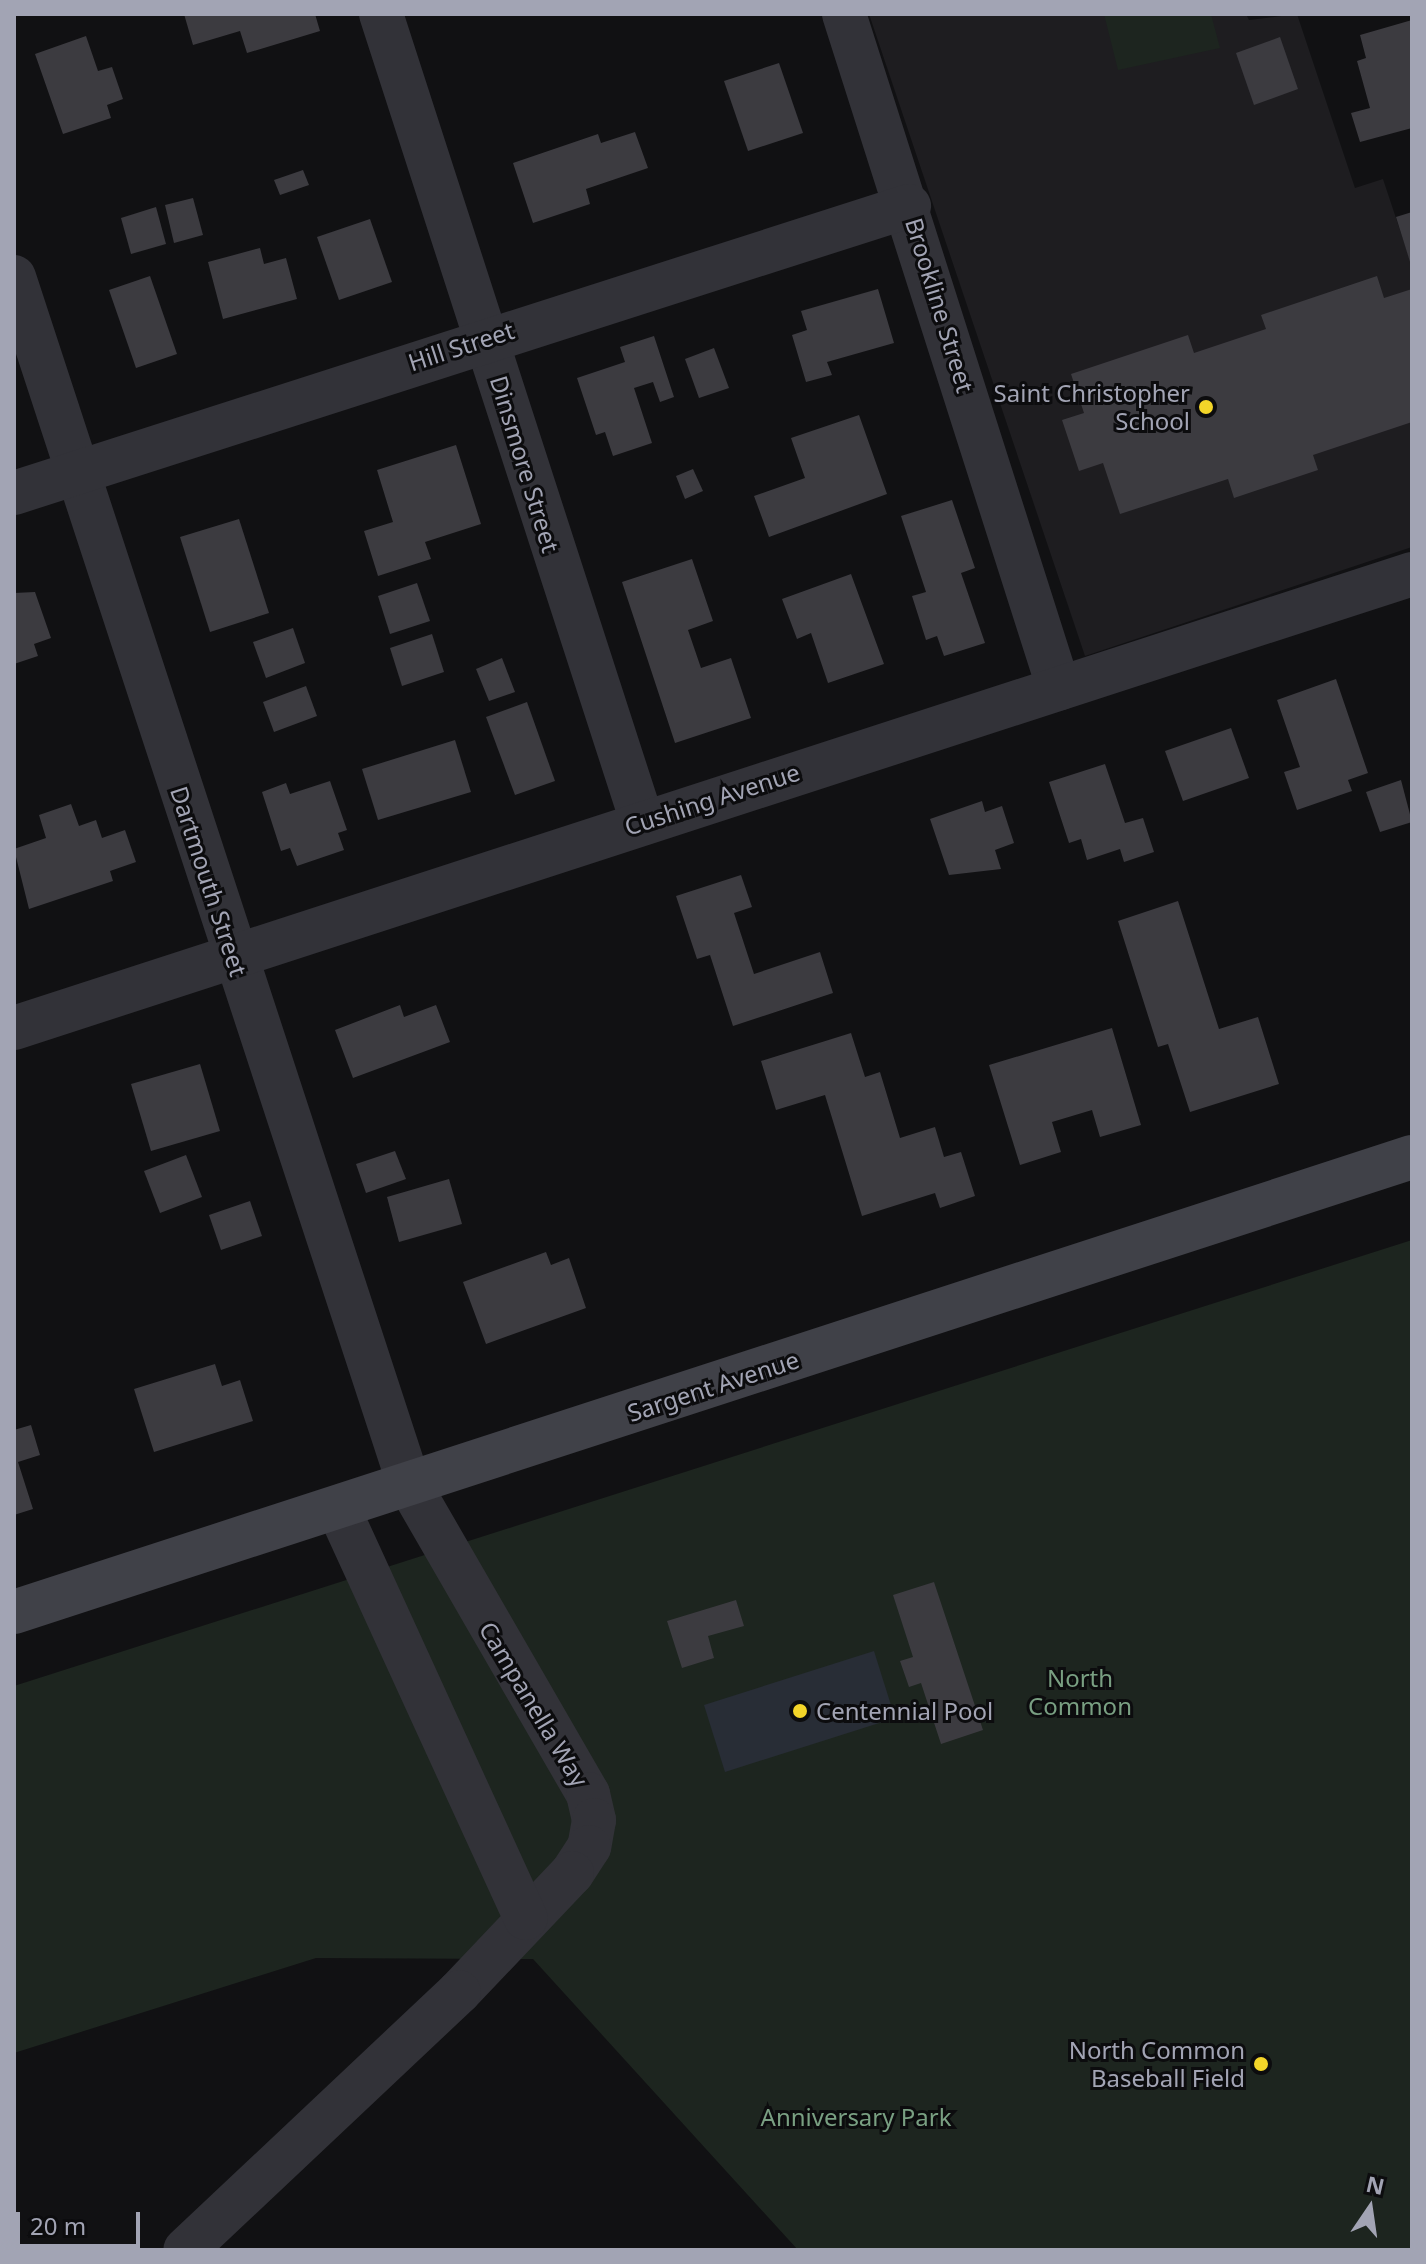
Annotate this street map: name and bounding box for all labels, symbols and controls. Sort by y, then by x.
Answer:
street label: Brookline Street [900,214,980,396]
street label: Hill Street [404,315,518,377]
street label: Dinsmore Street [484,372,566,556]
place label: Saint Christopher School [994,379,1190,435]
marker: Saint Christopher School [1197,398,1215,416]
street label: Cushing Avenue [621,757,803,841]
street label: Dartmouth Street [165,782,253,980]
street label: Sargent Avenue [624,1345,802,1427]
street label: Campanella Way [473,1616,595,1792]
park label: North Common [1028,1664,1132,1720]
place label: Centennial Pool [816,1697,993,1725]
marker: Centennial Pool [791,1702,809,1720]
place label: North Common Baseball Field [1069,2036,1245,2092]
marker: North Common Baseball Field [1252,2055,1270,2073]
park label: Anniversary Park [761,2103,951,2131]
north arrow [1330,2168,1410,2248]
text: N [1363,2168,1387,2201]
scale bar [20,2196,144,2246]
text: 20 m [30,2209,86,2242]

